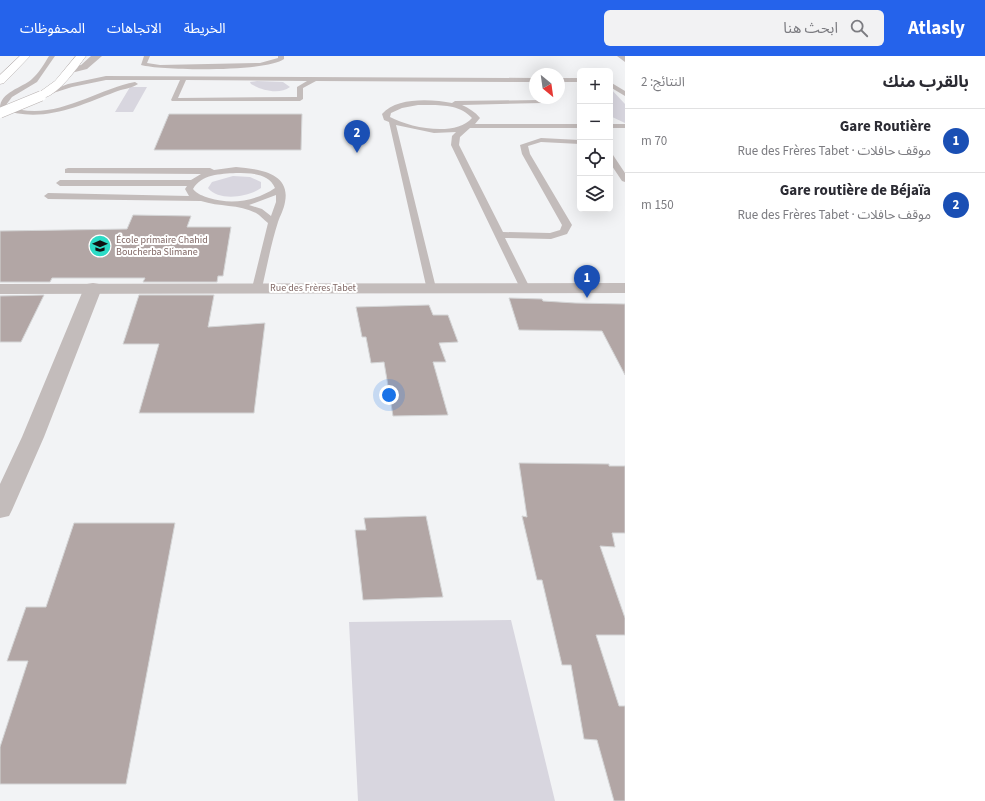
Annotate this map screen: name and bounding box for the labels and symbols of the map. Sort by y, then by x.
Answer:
north arrow [529,68,565,104]
pin: 2 [344,120,370,153]
school or university icon: École primaire Chahid Boucherba Slimane [87,233,113,259]
place label: École primaire Chahid Boucherba Slimane [116,233,208,259]
pin: 1 [574,265,600,298]
street label: Rue des Frères Tabet [270,281,357,295]
your location [379,385,399,405]

